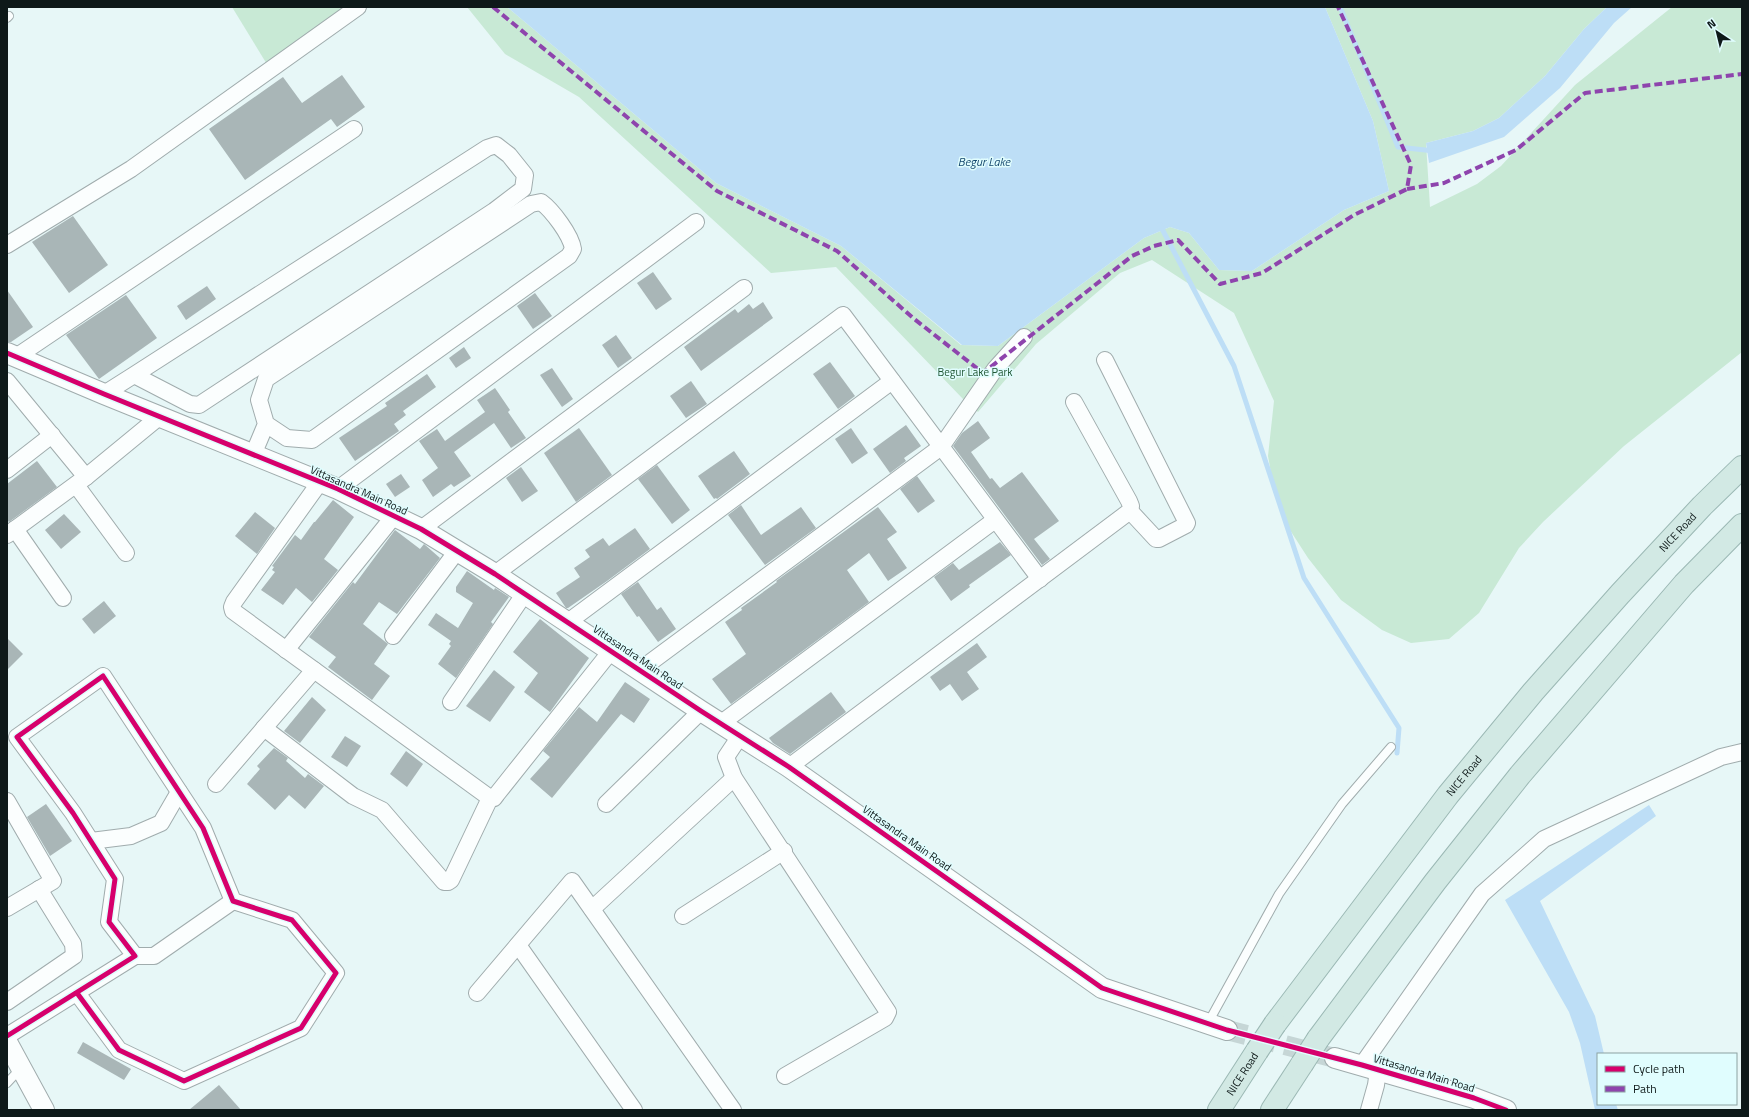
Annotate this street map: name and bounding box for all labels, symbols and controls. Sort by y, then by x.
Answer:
north arrow [1697,12,1737,52]
text: N [1704,15,1719,33]
water label: Begur Lake [958,152,1012,171]
park label: Begur Lake Park [938,364,1013,380]
street label: Vittasandra Main Road [308,461,411,519]
street label: NICE Road [1655,509,1700,555]
street label: Vittasandra Main Road [590,621,686,693]
street label: NICE Road [1442,752,1486,800]
street label: Vittasandra Main Road [859,801,955,875]
street label: NICE Road [1222,1049,1262,1099]
street label: Vittasandra Main Road [1371,1050,1477,1096]
legend [1597,1053,1737,1105]
text: Cycle path [1633,1059,1685,1078]
text: Path [1633,1079,1657,1098]

